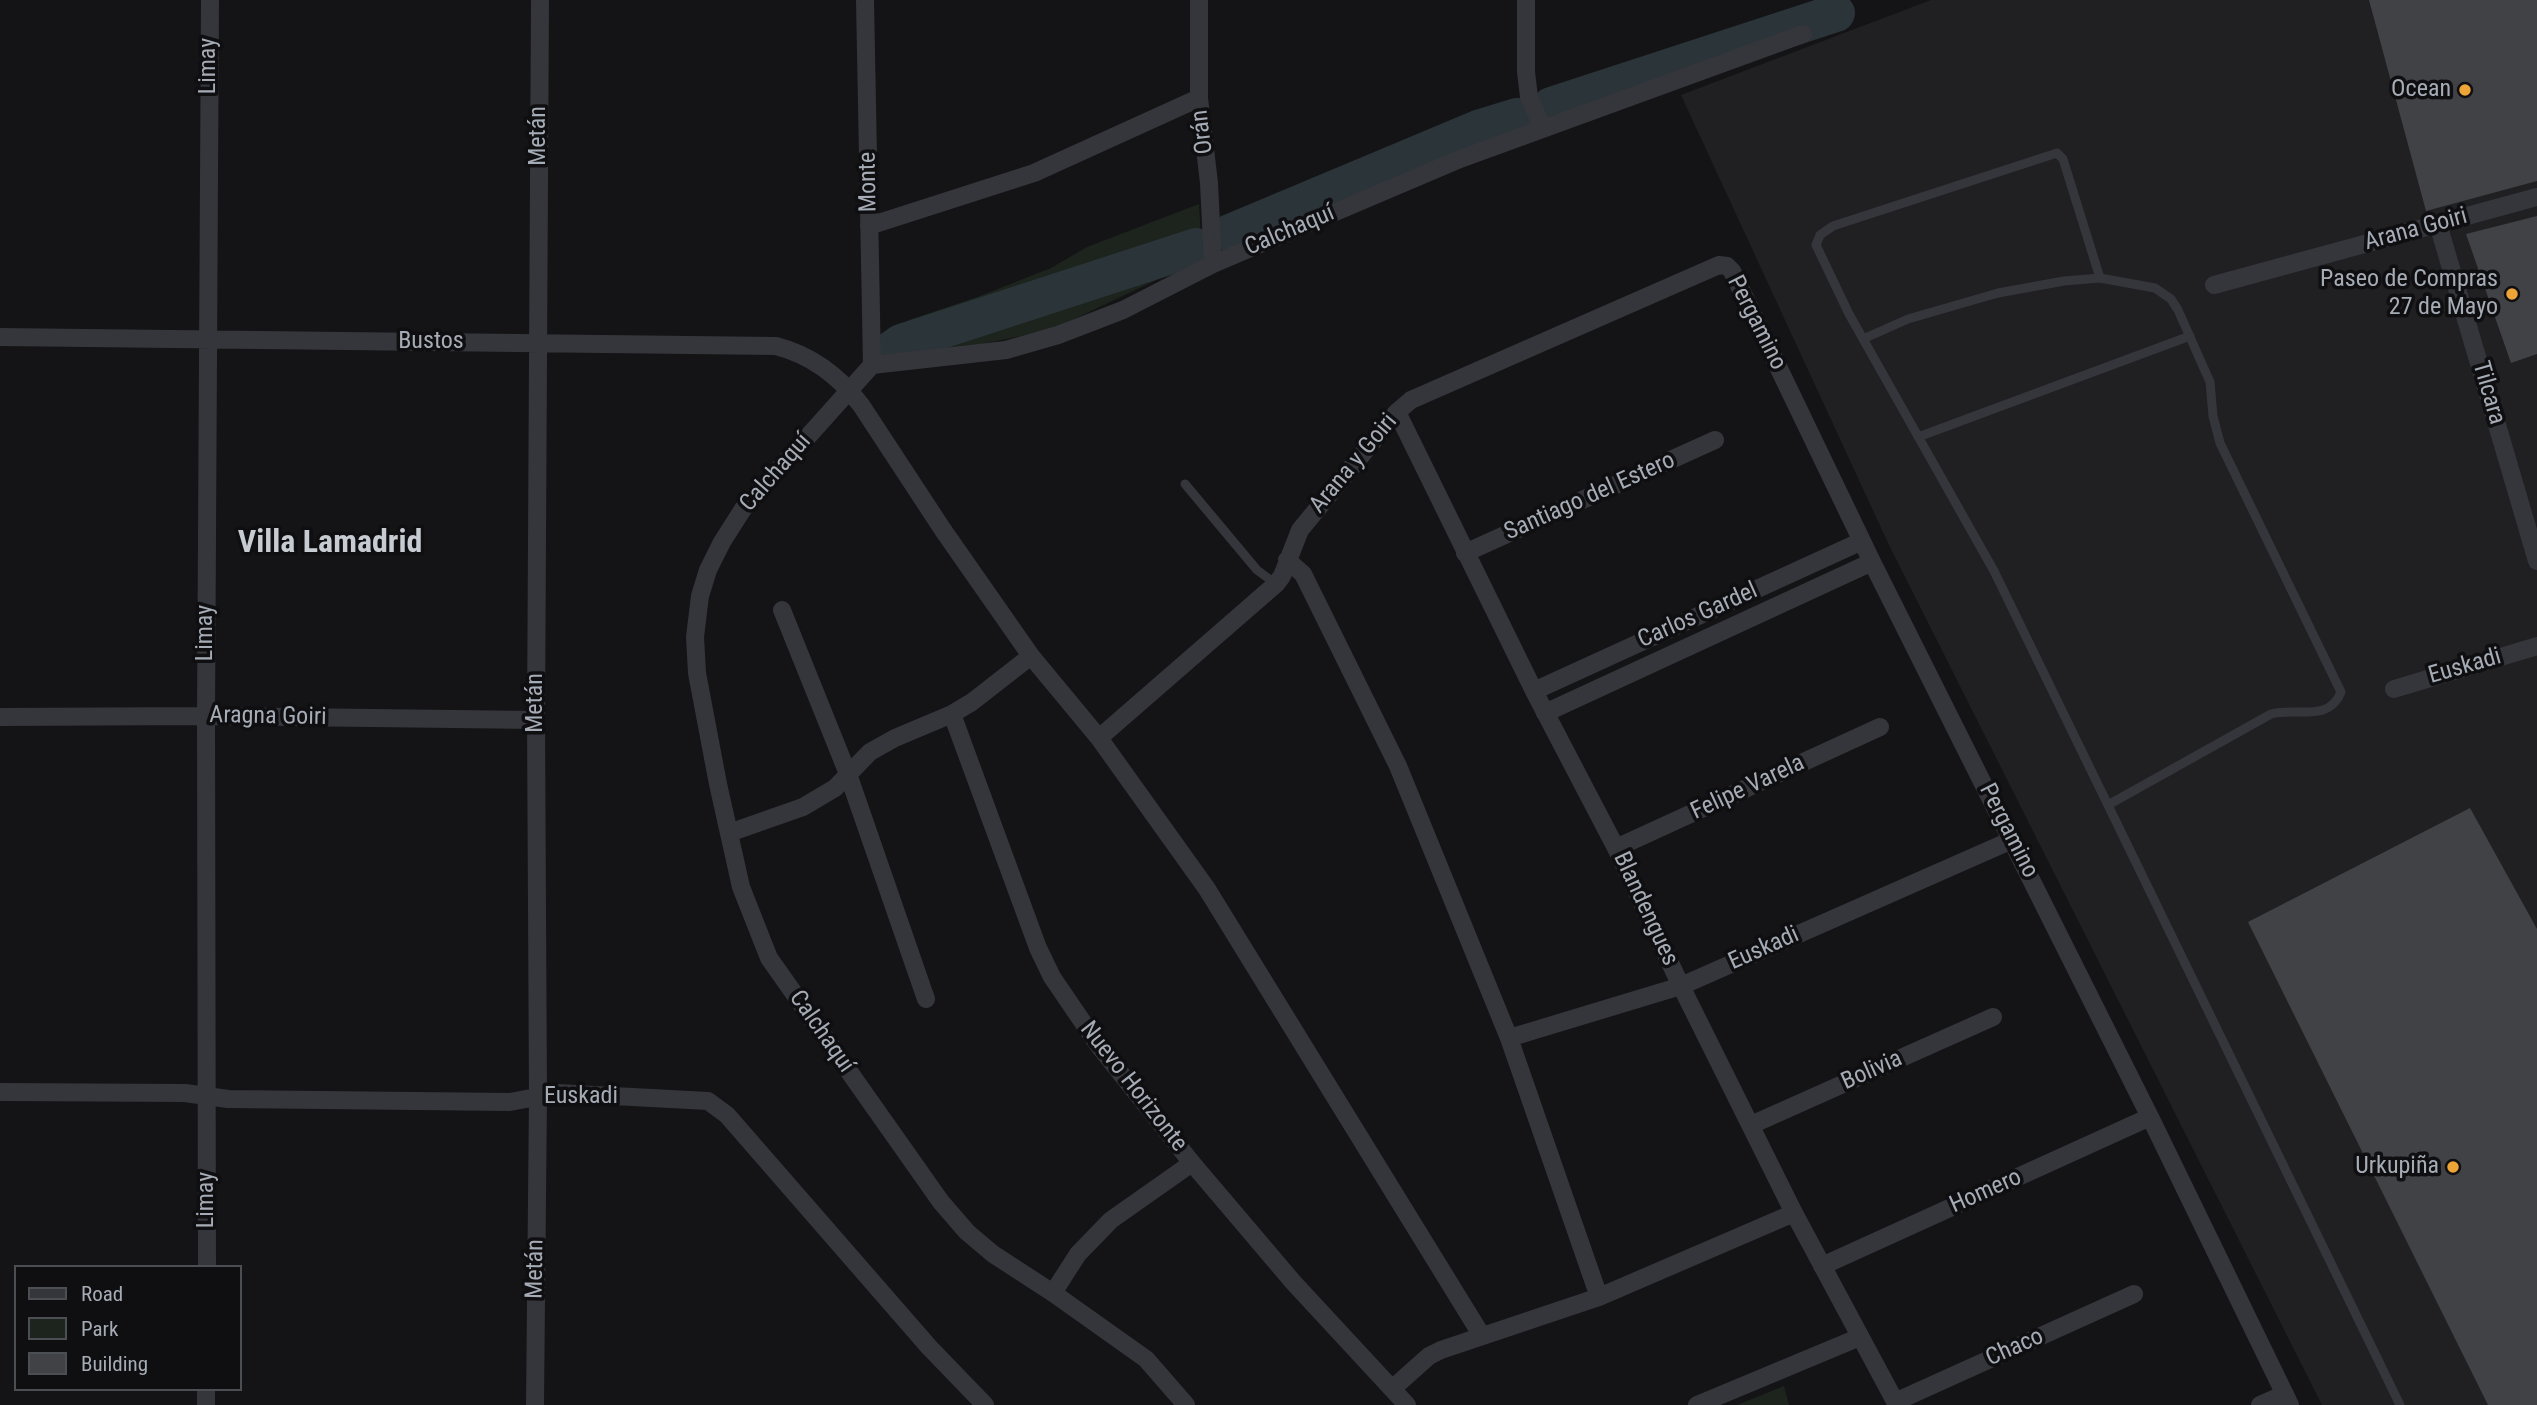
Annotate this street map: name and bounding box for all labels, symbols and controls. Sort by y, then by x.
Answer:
street label: Limay [195,38,223,94]
place label: Ocean [2391,76,2451,104]
marker: Ocean [2457,82,2473,98]
street label: Metán [525,106,553,166]
street label: Orán [1186,108,1220,156]
street label: Monte [854,152,884,212]
street label: Calchaquí [1241,199,1339,263]
street label: Arana Goiri [2361,202,2471,258]
place label: Paseo de Compras 27 de Mayo [2320,266,2498,322]
street label: Pergamino [1720,271,1792,375]
marker: Paseo de Compras 27 de Mayo [2504,286,2520,302]
street label: Bustos [398,328,464,356]
street label: Tilcara [2465,358,2511,428]
street label: Arana y Goiri [1304,408,1404,520]
street label: Calchaquí [734,428,818,518]
street label: Santiago del Estero [1500,447,1680,547]
district label: Villa Lamadrid [238,525,422,563]
street label: Carlos Gardel [1634,577,1762,655]
street label: Limay [192,605,220,661]
street label: Euskadi [2425,643,2505,691]
street label: Metán [522,673,550,733]
street label: Aragna Goiri [209,702,327,732]
street label: Felipe Varela [1687,749,1809,827]
street label: Pergamino [1972,779,2044,883]
street label: Blandengues [1606,848,1684,970]
street label: Euskadi [1724,921,1804,977]
street label: Calchaquí [782,985,860,1079]
street label: Nuevo Horizonte [1073,1016,1193,1158]
street label: Bolivia [1837,1045,1907,1097]
street label: Euskadi [544,1083,618,1111]
place label: Urkupiña [2355,1153,2439,1181]
marker: Urkupiña [2445,1159,2461,1175]
street label: Homero [1946,1164,2026,1220]
street label: Limay [193,1172,221,1228]
street label: Metán [521,1239,551,1299]
legend [14,1265,242,1391]
text: Road [81,1282,123,1306]
text: Park [81,1317,118,1341]
street label: Chaco [1982,1323,2048,1373]
text: Building [81,1352,148,1376]

